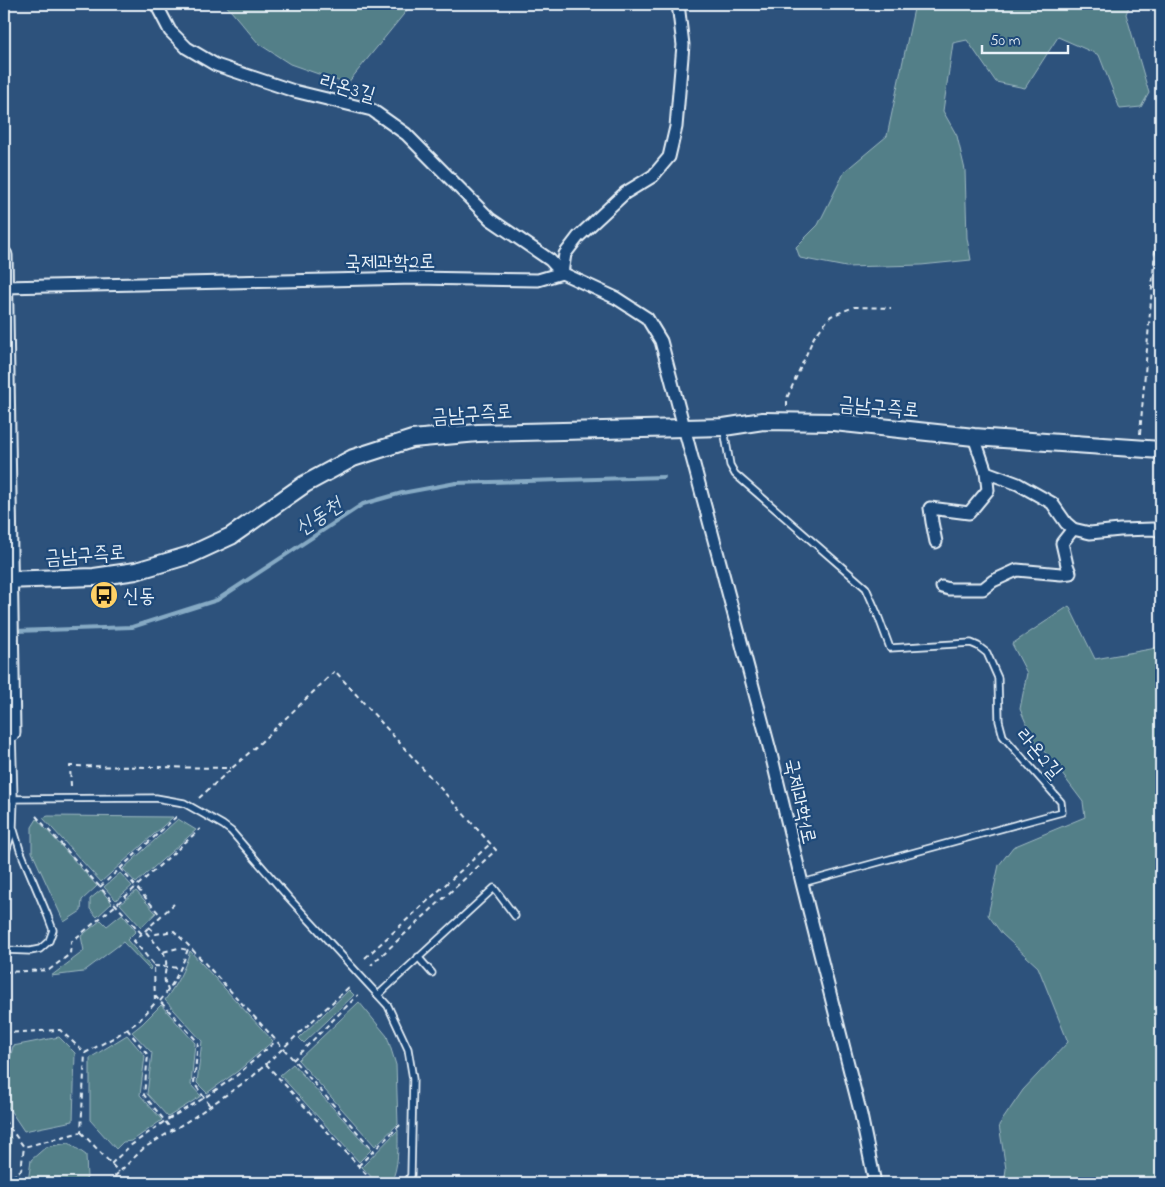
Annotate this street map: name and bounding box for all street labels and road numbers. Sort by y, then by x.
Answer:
street label: 라온3길 [316,68,378,111]
street label: 국제과학2로 [345,248,436,279]
street label: 금남구즉로 [837,391,920,426]
street label: 금남구즉로 [431,398,513,433]
street label: 금남구즉로 [44,539,126,574]
street label: 라온2길 [1008,723,1068,786]
street label: 국제과학1로 [775,756,822,847]

